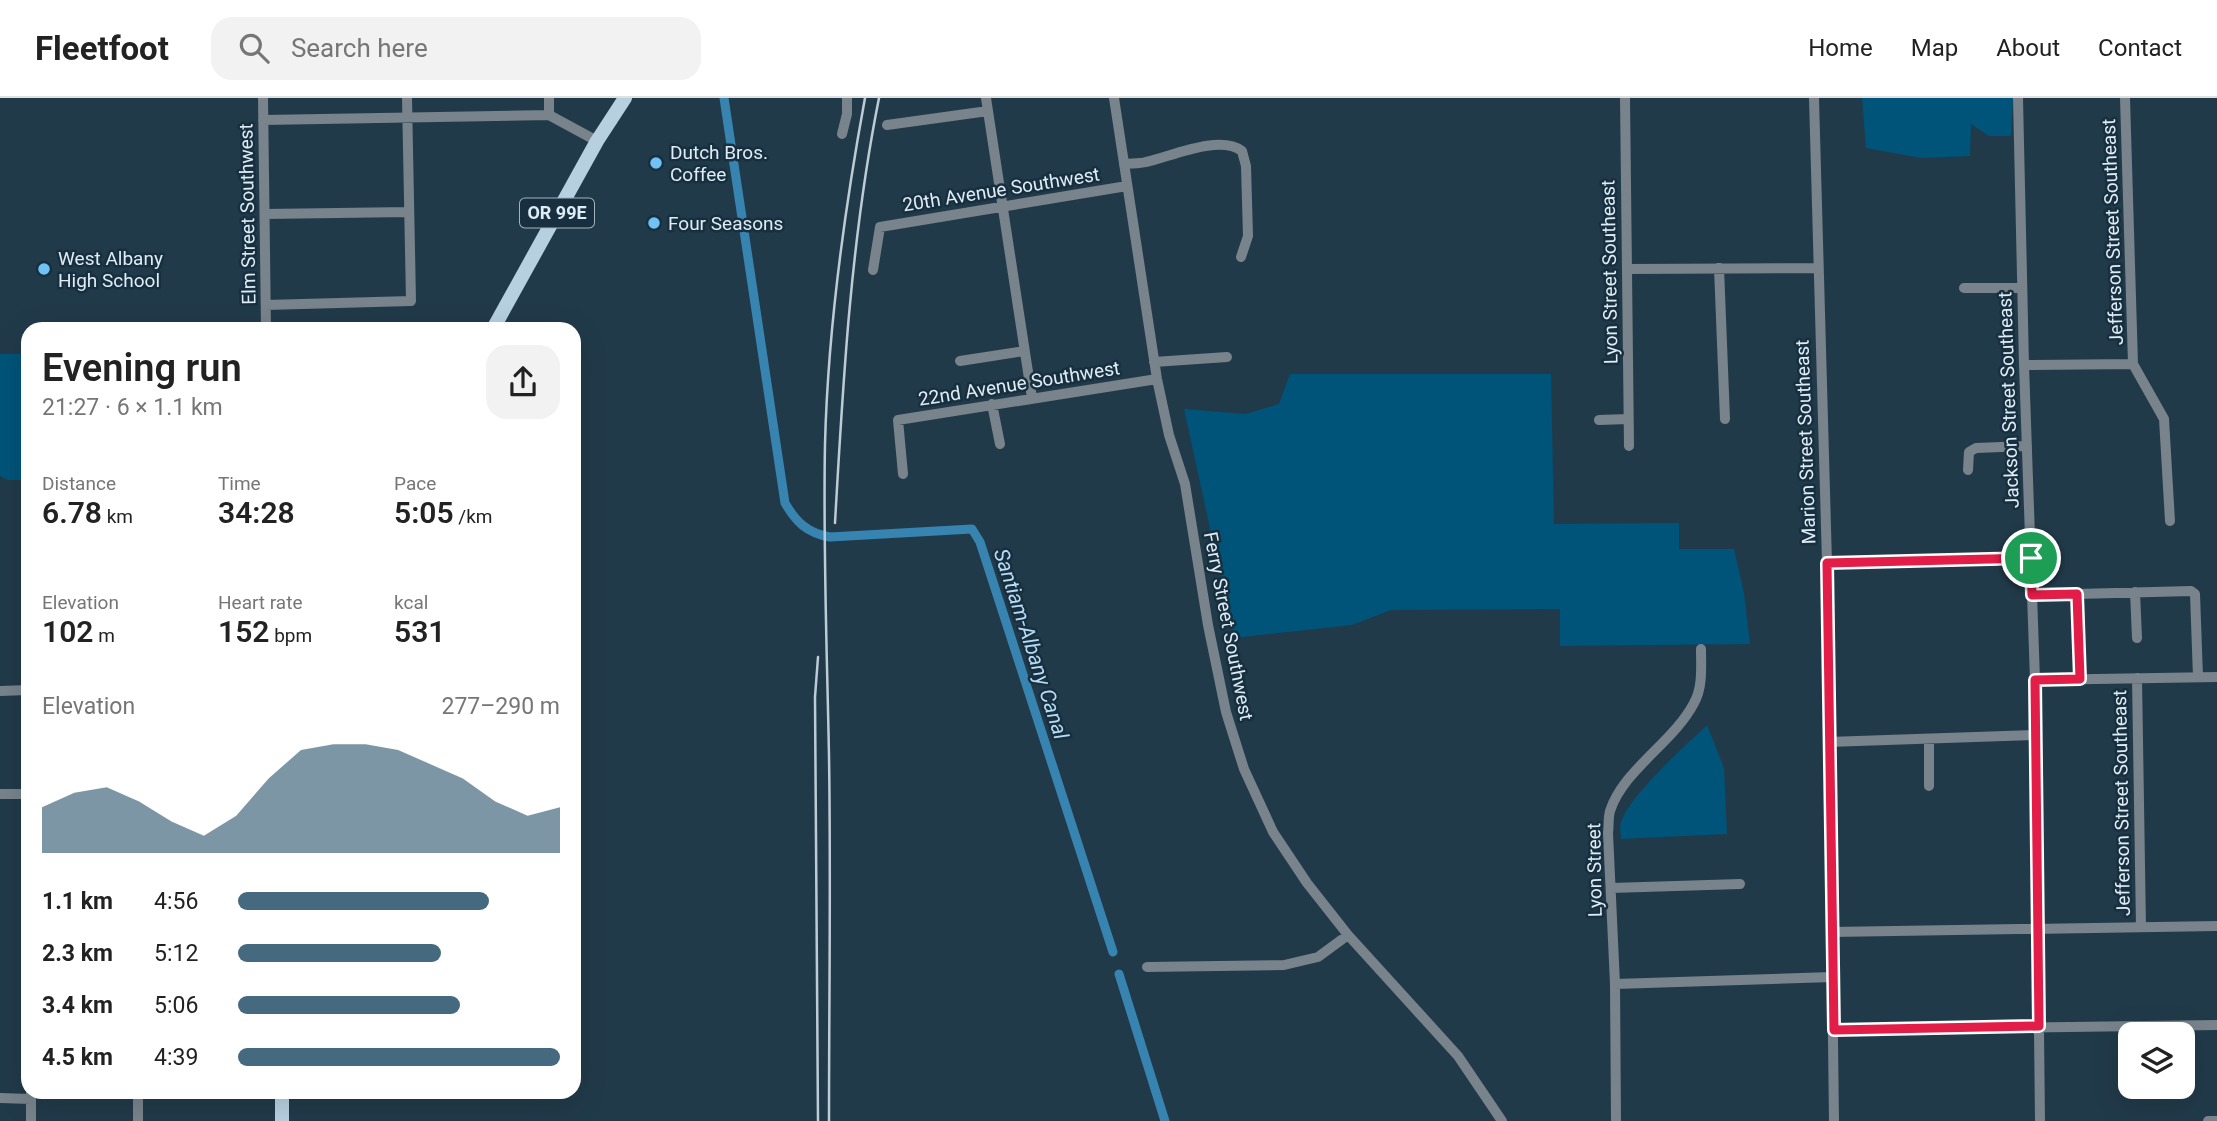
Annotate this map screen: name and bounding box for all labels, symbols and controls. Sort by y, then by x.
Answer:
search box [211,17,701,80]
text: Fleetfoot [35,29,169,68]
icon: search [235,29,273,67]
text: Search here [291,33,428,63]
text: Home [1808,34,1873,62]
text: Map [1911,34,1958,62]
text: About [1996,34,2060,62]
text: Contact [2098,34,2182,62]
street label: Jefferson Street Southeast [2097,118,2128,346]
street label: Elm Street Southwest [234,123,261,305]
place label: Dutch Bros. Coffee [670,141,768,186]
marker: Dutch Bros. Coffee [648,155,664,171]
street label: 20th Avenue Southwest [901,163,1101,216]
street label: Lyon Street Southeast [1596,180,1623,364]
road number: OR 99E [520,198,594,228]
place label: Four Seasons [668,212,783,235]
marker: Four Seasons [646,215,662,231]
place label: West Albany High School [58,247,163,292]
marker: West Albany High School [36,261,52,277]
street label: Jackson Street Southeast [1993,291,2024,509]
street label: Marion Street Southeast [1790,339,1821,545]
button: share [486,345,560,419]
text: Evening run [42,346,242,390]
street label: 22nd Avenue Southwest [917,356,1122,411]
text: 21:27 · 6 × 1.1 km [42,394,223,421]
text: Distance [42,472,116,495]
text: Time [218,472,261,495]
text: Pace [394,472,436,495]
text: 6.78 [42,495,102,530]
text: 34:28 [218,495,295,530]
text: 5:05 [394,495,454,530]
text: km [102,505,133,528]
text: /km [454,505,492,528]
pin [2001,528,2061,588]
street label: Ferry Street Southwest [1199,530,1258,722]
icon: arrive [2012,539,2050,577]
water label: Santiam-Albany Canal [989,546,1073,743]
text: Elevation [42,591,119,614]
text: Heart rate [218,591,303,614]
text: kcal [394,591,428,614]
text: 102 [42,614,93,649]
text: 152 [218,614,269,649]
text: 531 [394,614,445,649]
text: m [93,624,115,647]
text: bpm [269,624,312,647]
street label: Jefferson Street Southeast [2108,690,2135,916]
text: Elevation [42,693,135,720]
text: 277–290 m [441,693,560,720]
street label: Lyon Street [1582,823,1607,917]
text: 1.1 km [42,888,113,915]
text: 4:56 [154,888,198,915]
text: 2.3 km [42,940,113,967]
text: 5:12 [154,940,198,967]
text: 3.4 km [42,992,113,1019]
text: 5:06 [154,992,198,1019]
map controls [2118,1022,2195,1099]
button: layers [2118,1022,2195,1099]
text: 4.5 km [42,1044,113,1071]
text: 4:39 [154,1044,198,1071]

